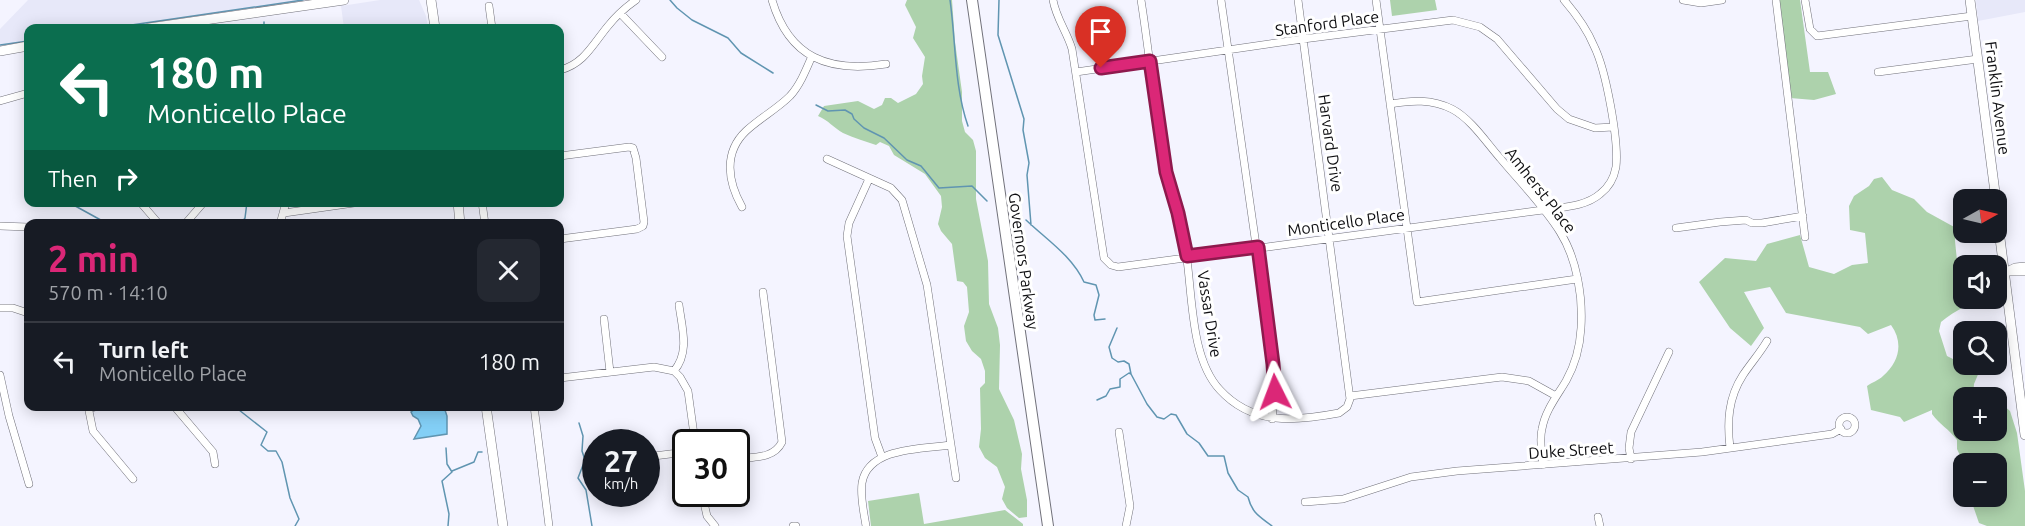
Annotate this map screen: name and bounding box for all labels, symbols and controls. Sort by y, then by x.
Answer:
pin [1075,6,1126,68]
street label: Stanford Place [1274,7,1380,39]
icon: arrive [1084,15,1117,48]
street label: Franklin Avenue [1982,40,2014,156]
icon: left [48,48,126,126]
text: 180 m [147,49,264,96]
street label: Harvard Drive [1315,93,1347,193]
text: Monticello Place [147,98,347,128]
street label: Amherst Place [1502,144,1580,236]
icon: right [110,162,143,195]
text: Then [48,166,98,191]
north arrow [1953,189,2007,243]
map controls [1953,189,2007,507]
street label: Governors Parkway [1005,191,1043,331]
street label: Monticello Place [1286,205,1406,239]
text: 2 min [48,238,139,279]
button: close [477,239,540,302]
button: sound [1953,255,2007,309]
street label: Vassar Drive [1194,269,1226,359]
text: 570 m · 14:10 [48,281,168,304]
button: search [1953,321,2007,375]
text: Turn left [99,337,189,362]
icon: left [48,345,81,378]
text: 180 m [479,349,540,374]
position arrow [1243,360,1307,424]
text: Monticello Place [99,362,247,385]
button: + [1953,387,2007,441]
speed limit sign: 30 [672,429,750,507]
street label: Duke Street [1528,438,1615,462]
text: 27 [604,444,638,478]
button: − [1953,453,2007,507]
text: km/h [604,475,638,492]

